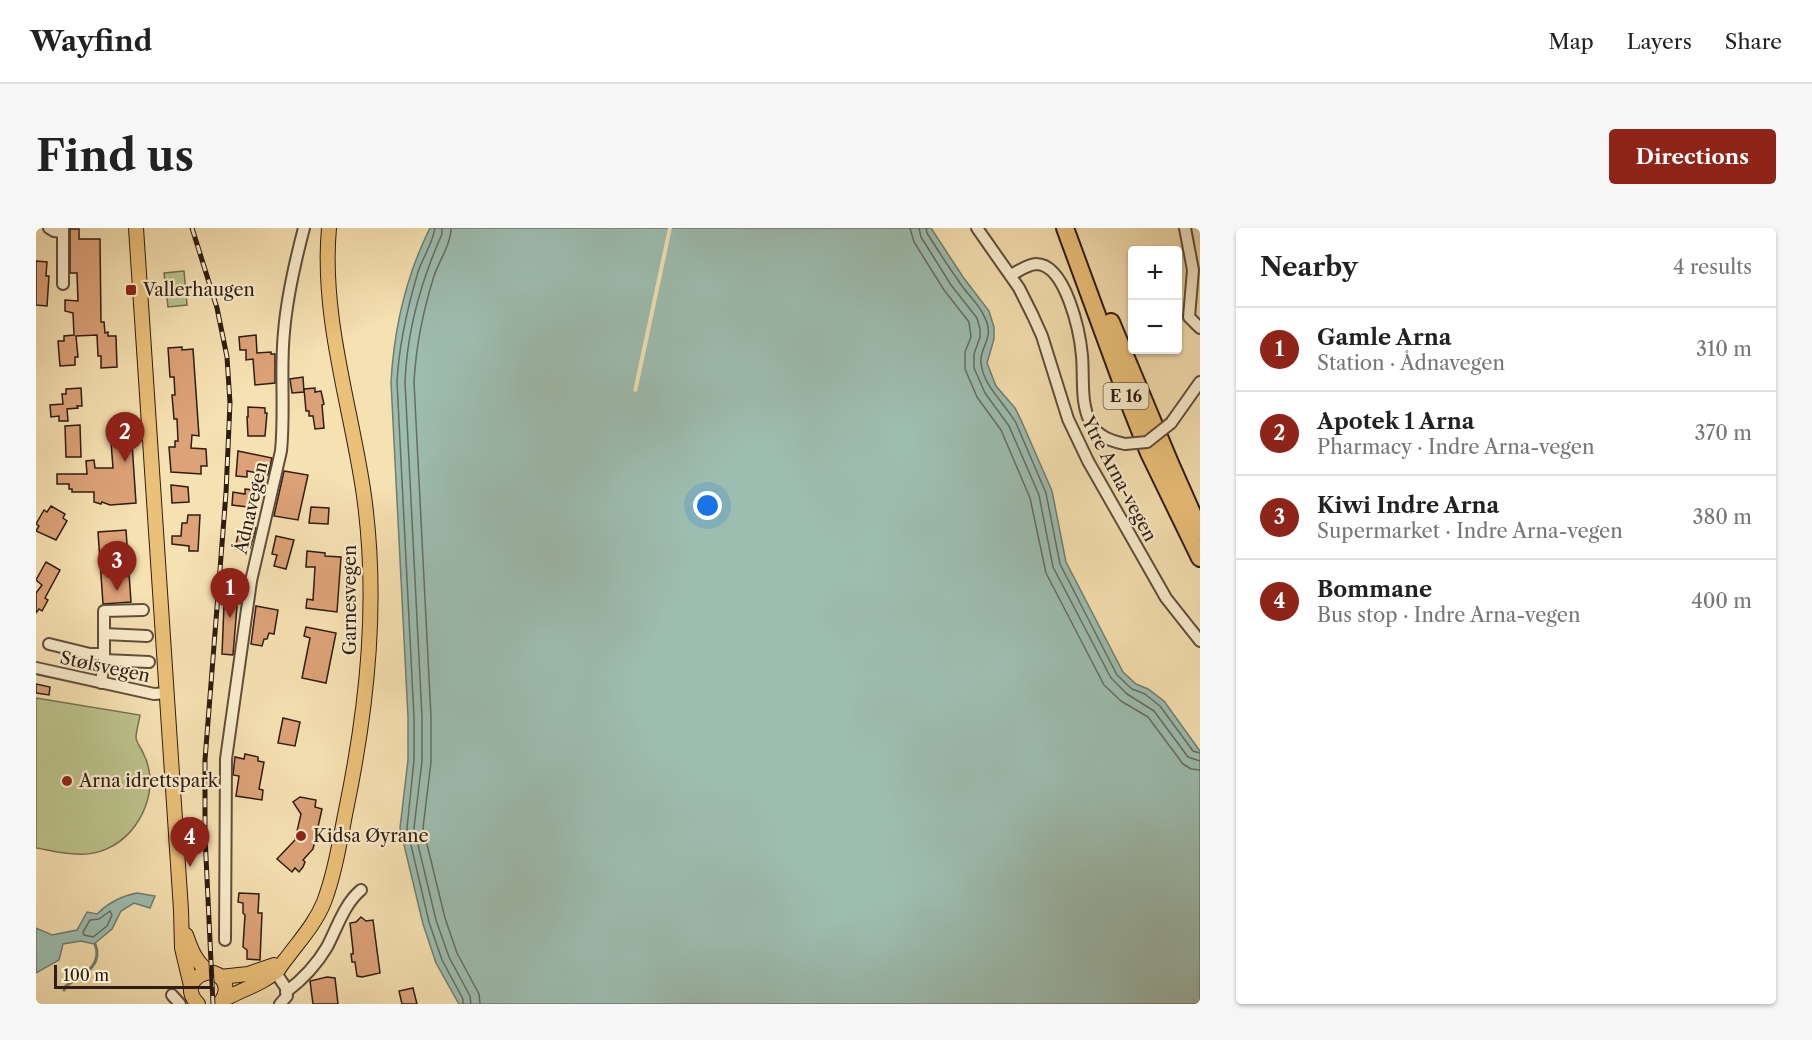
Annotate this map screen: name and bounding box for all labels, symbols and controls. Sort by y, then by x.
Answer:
text: Wayfind [30,24,152,58]
text: Map [1549,29,1594,54]
text: Layers [1627,29,1692,54]
text: Share [1725,29,1782,54]
button: Directions [1609,129,1776,184]
text: Find us [36,130,194,182]
map controls [1128,246,1182,354]
button: + [1128,246,1182,300]
text: Nearby [1260,251,1358,283]
text: 4 results [1673,255,1752,279]
place label: Vallerhaugen [142,279,255,301]
marker: Vallerhaugen [124,283,138,297]
button: − [1128,300,1182,354]
text: Gamle Arna [1317,324,1451,351]
text: 1 [1275,337,1284,361]
text: 310 m [1696,337,1752,361]
text: Station · Ådnavegen [1317,351,1505,375]
road number: E 16 [1104,383,1148,409]
text: Apotek 1 Arna [1317,408,1474,435]
pin: 2 [106,412,145,462]
street label: Ytre Arna-vegen [1076,412,1161,545]
text: 2 [1274,421,1285,445]
text: 370 m [1695,421,1752,445]
text: Pharmacy · Indre Arna-vegen [1317,435,1595,459]
street label: Ådnavegen [228,459,272,557]
your location [693,491,722,520]
text: Kiwi Indre Arna [1317,492,1499,519]
text: 3 [1274,505,1285,529]
text: 380 m [1693,505,1752,529]
text: Supermarket · Indre Arna-vegen [1317,519,1623,543]
pin: 3 [98,542,136,591]
street label: Garnesvegen [339,545,361,655]
pin: 1 [210,568,250,618]
text: Bommane [1317,576,1432,603]
text: 4 [1274,589,1285,613]
text: 400 m [1691,589,1752,613]
text: Bus stop · Indre Arna-vegen [1317,603,1581,627]
street label: Stølsvegen [58,647,152,687]
place label: Arna idrettspark [78,770,220,792]
marker: Arna idrettspark [60,774,74,788]
pin: 4 [170,818,210,867]
place label: Kidsa Øyrane [313,825,429,847]
marker: Kidsa Øyrane [294,829,308,843]
scale bar [54,962,213,990]
text: 100 m [63,965,109,985]

